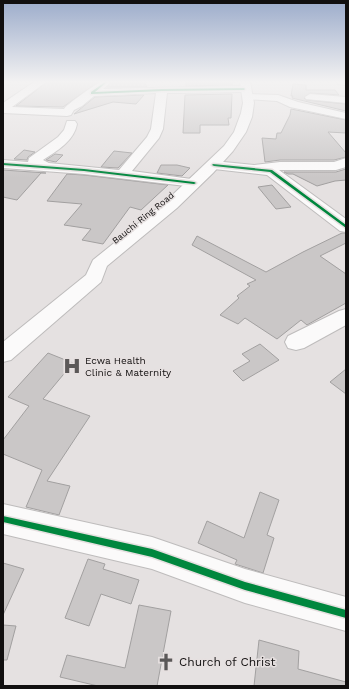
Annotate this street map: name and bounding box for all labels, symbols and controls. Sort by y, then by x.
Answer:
street label: Bauchi Ring Road [110,190,176,246]
place label: Ecwa Health Clinic & Maternity [85,355,172,378]
hospital icon: Ecwa Health Clinic & Maternity [62,356,82,376]
church icon: Church of Christ [156,652,176,672]
place label: Church of Christ [179,655,276,669]

